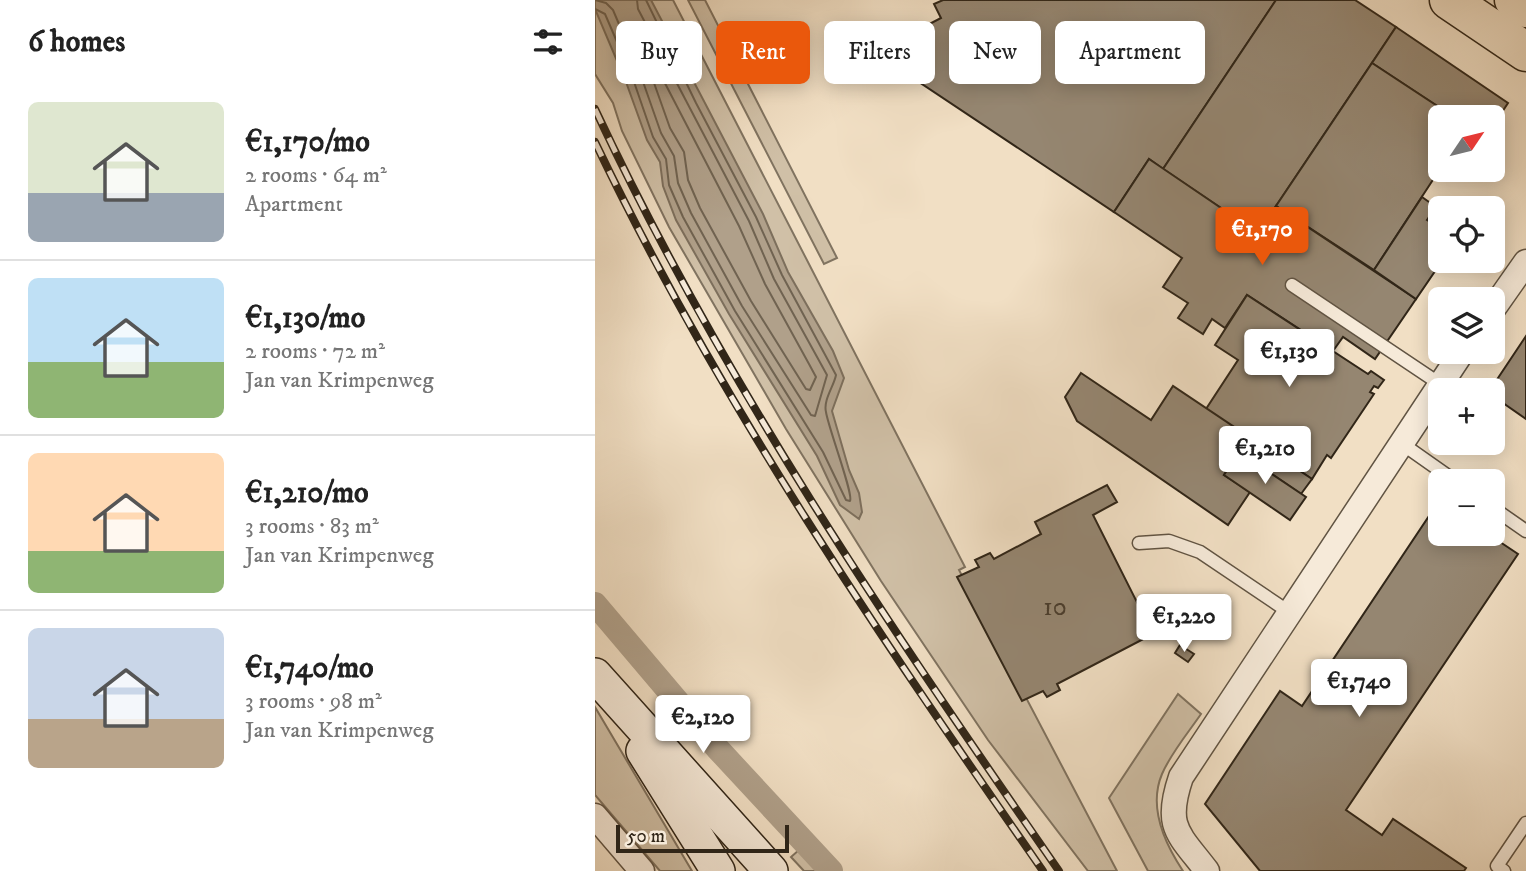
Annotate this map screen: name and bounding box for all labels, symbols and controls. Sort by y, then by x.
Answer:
chip: Buy [616,21,702,84]
chip: Rent [716,21,810,84]
chip: Filters [824,21,935,84]
chip: New [949,21,1041,84]
chip: Apartment [1055,21,1205,84]
icon: filters [529,23,567,61]
text: 6 homes [28,24,125,61]
north arrow [1428,105,1505,182]
map controls [1428,105,1505,546]
text: €1,170/mo [245,124,370,161]
icon: home [84,130,168,214]
text: 2 rooms · 64 m² [245,161,387,190]
text: Apartment [245,190,343,219]
button: locate [1428,196,1505,273]
pin: €1,170 [1205,208,1319,267]
text: €1,170 [1231,215,1293,244]
button: layers [1428,287,1505,364]
text: €1,130/mo [245,300,365,337]
icon: home [84,306,168,390]
pin: €1,130 [1232,330,1346,389]
text: 2 rooms · 72 m² [245,337,385,366]
text: €1,130 [1260,337,1318,366]
text: Jan van Krimpenweg [245,366,434,395]
button: + [1428,378,1505,455]
pin: €1,210 [1208,426,1322,486]
text: €1,210 [1235,434,1295,463]
button: − [1428,469,1505,546]
text: €1,210/mo [245,475,369,512]
icon: home [84,481,168,565]
text: 3 rooms · 83 m² [245,512,379,541]
text: Jan van Krimpenweg [245,541,434,570]
house number: 10 [1043,591,1067,624]
pin: €1,220 [1127,594,1241,654]
text: €1,220 [1152,602,1216,631]
text: €1,740/mo [245,650,374,687]
icon: home [84,656,168,740]
pin: €1,740 [1302,660,1416,719]
text: €1,740 [1327,667,1391,696]
text: 3 rooms · 98 m² [245,687,382,716]
pin: €2,120 [646,696,760,755]
text: €2,120 [671,703,735,732]
text: Jan van Krimpenweg [245,716,434,745]
scale bar [616,822,789,854]
text: 50 m [627,825,665,848]

